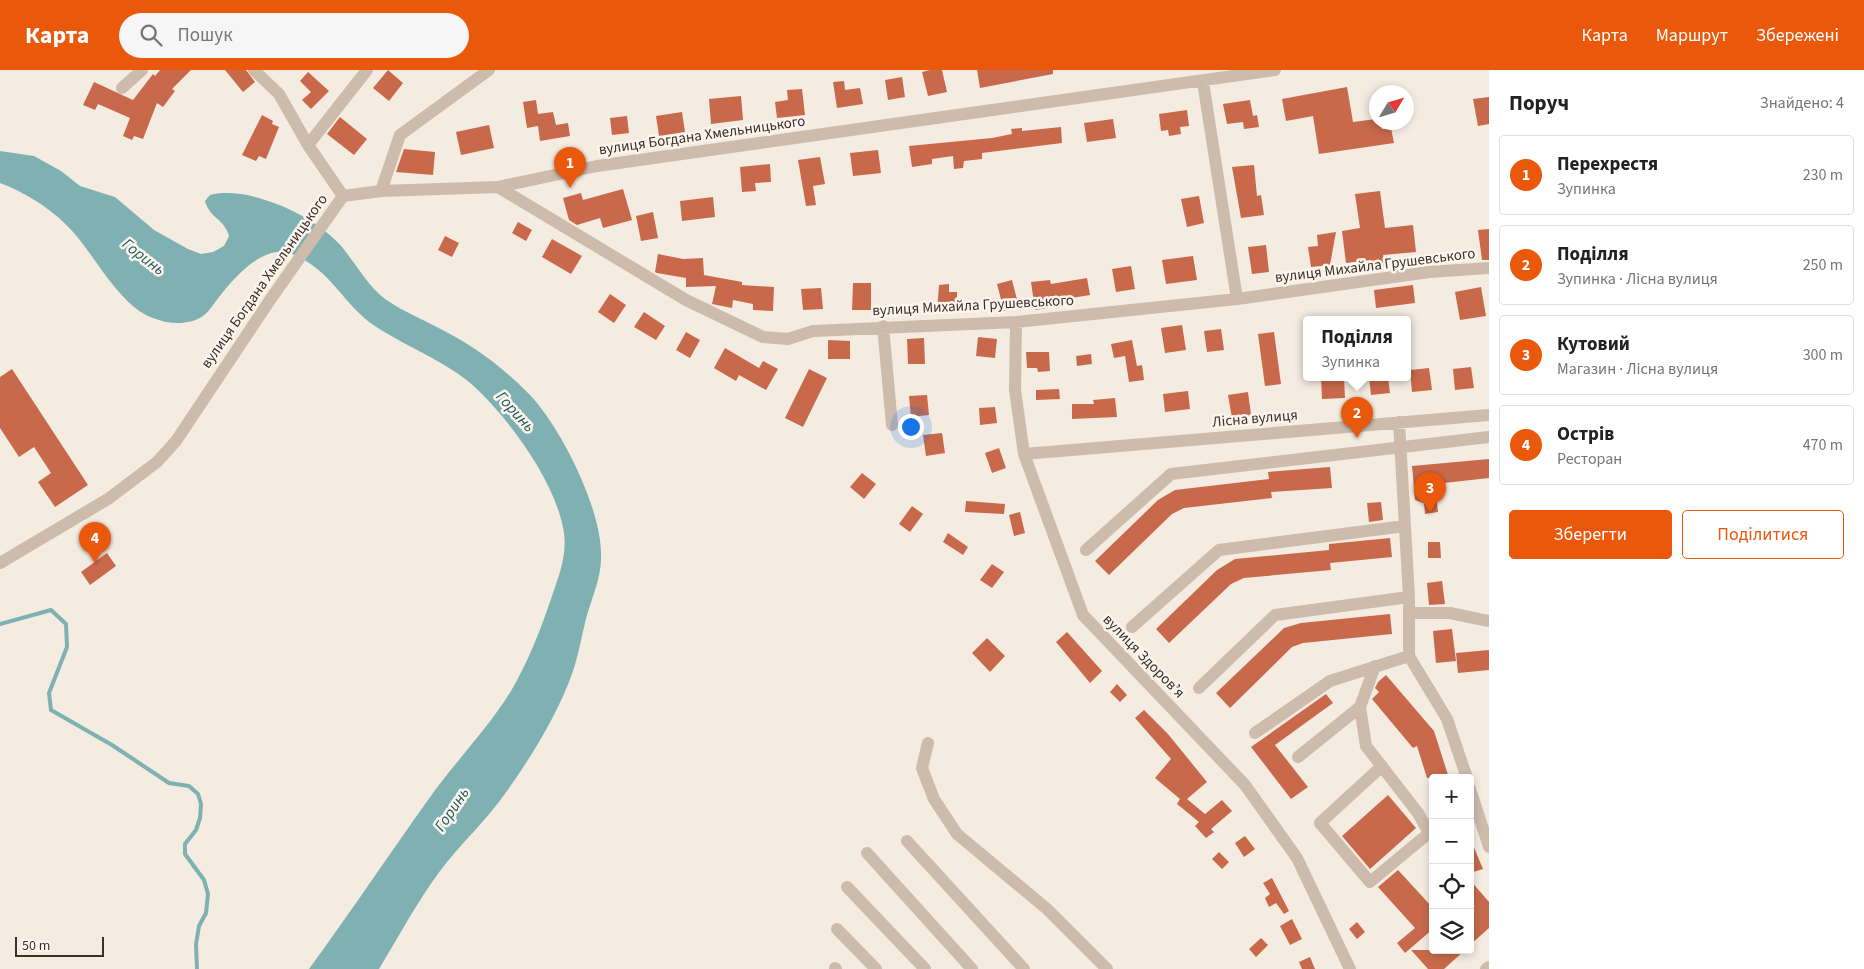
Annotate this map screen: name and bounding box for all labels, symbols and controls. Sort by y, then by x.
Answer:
search box [119,13,469,58]
text: Карта [25,18,89,53]
icon: search [137,21,165,49]
text: Пошук [177,22,233,49]
text: Карта [1582,23,1628,48]
text: Маршрут [1656,23,1728,48]
text: Збережені [1756,23,1839,48]
north arrow [1369,85,1414,130]
text: Поруч [1509,88,1569,118]
text: Знайдено: 4 [1760,92,1844,114]
street label: вулиця Богдана Хмельницького [597,111,807,160]
pin: 1 [554,147,586,188]
text: Перехрестя [1557,151,1658,178]
text: 1 [1522,164,1530,186]
text: 230 m [1803,164,1843,186]
text: Зупинка [1557,178,1616,200]
street label: вулиця Богдана Хмельницького [196,190,333,373]
water label: Горинь [117,233,169,280]
text: Поділля [1557,241,1629,268]
street label: вулиця Михайла Грушевського [1274,243,1476,288]
text: 2 [1522,254,1530,276]
text: 250 m [1803,254,1843,276]
text: Зупинка · Лісна вулиця [1557,268,1718,290]
street label: вулиця Михайла Грушевського [872,290,1074,321]
popup [1303,316,1411,381]
text: Поділля [1321,324,1393,351]
text: Кутовий [1557,331,1630,358]
text: 3 [1522,344,1530,366]
text: 300 m [1803,344,1843,366]
text: Зупинка [1321,351,1380,373]
text: Магазин · Лісна вулиця [1557,358,1718,380]
water label: Горинь [491,386,540,437]
pin: 2 [1341,397,1373,438]
street label: Лісна вулиця [1211,404,1299,433]
your location [898,414,924,440]
text: Острів [1557,421,1614,448]
text: 4 [1522,434,1530,456]
text: 470 m [1803,434,1843,456]
text: Ресторан [1557,448,1622,470]
pin: 3 [1414,472,1446,513]
button: Зберегти [1509,510,1672,559]
button: Поділитися [1682,510,1844,559]
pin: 4 [79,522,111,563]
street label: вулиця Здоровʼя [1098,610,1189,703]
map controls [1429,774,1474,954]
button: + [1429,774,1474,819]
water label: Горинь [429,783,475,836]
button: − [1429,819,1474,864]
button: locate [1429,864,1474,909]
button: layers [1429,909,1474,954]
scale bar [15,934,104,957]
text: 50 m [22,936,50,956]

